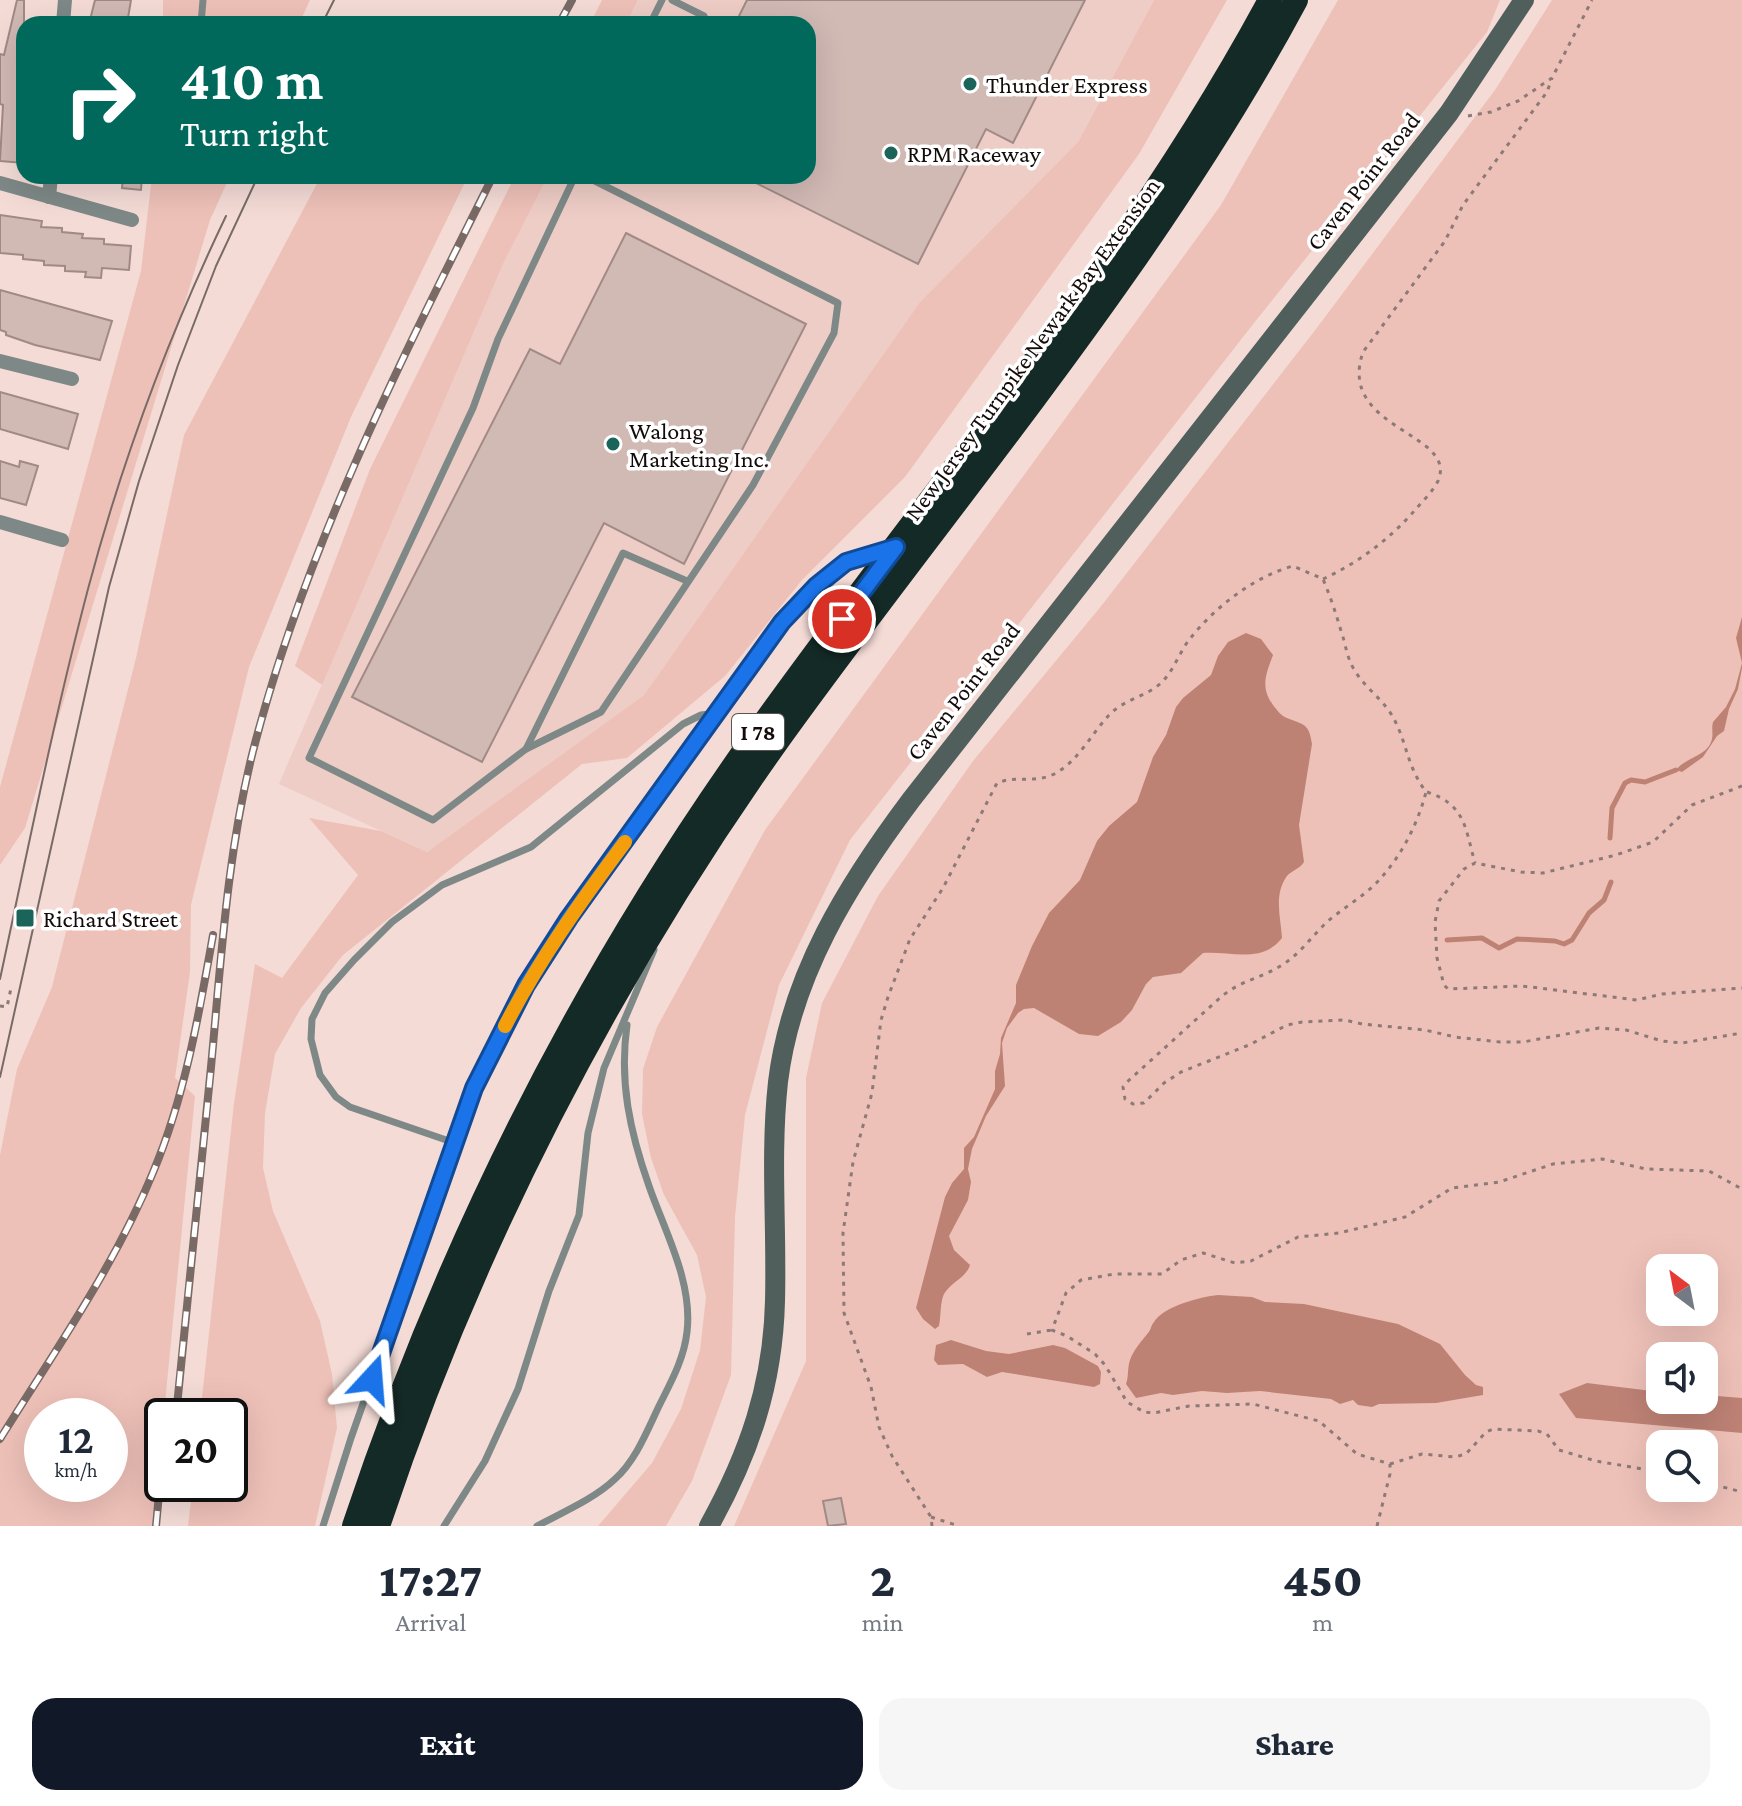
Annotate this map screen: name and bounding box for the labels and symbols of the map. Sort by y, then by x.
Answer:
place label: Thunder Express [986,71,1148,98]
marker: Thunder Express [961,75,979,93]
street label: Caven Point Road [1301,106,1425,255]
place label: RPM Raceway [907,140,1042,167]
marker: RPM Raceway [882,144,900,162]
street label: New Jersey Turnpike Newark Bay Extension [899,173,1165,525]
place label: Walong Marketing Inc. [629,417,769,472]
marker: Walong Marketing Inc. [604,435,622,453]
pin [808,585,876,653]
street label: Caven Point Road [901,616,1025,765]
road number: I 78 [732,714,784,750]
place label: Richard Street [43,905,179,932]
marker: Richard Street [14,907,36,929]
north arrow [1646,1254,1718,1326]
position arrow [330,1337,414,1421]
speed limit sign: 20 [144,1398,248,1502]

